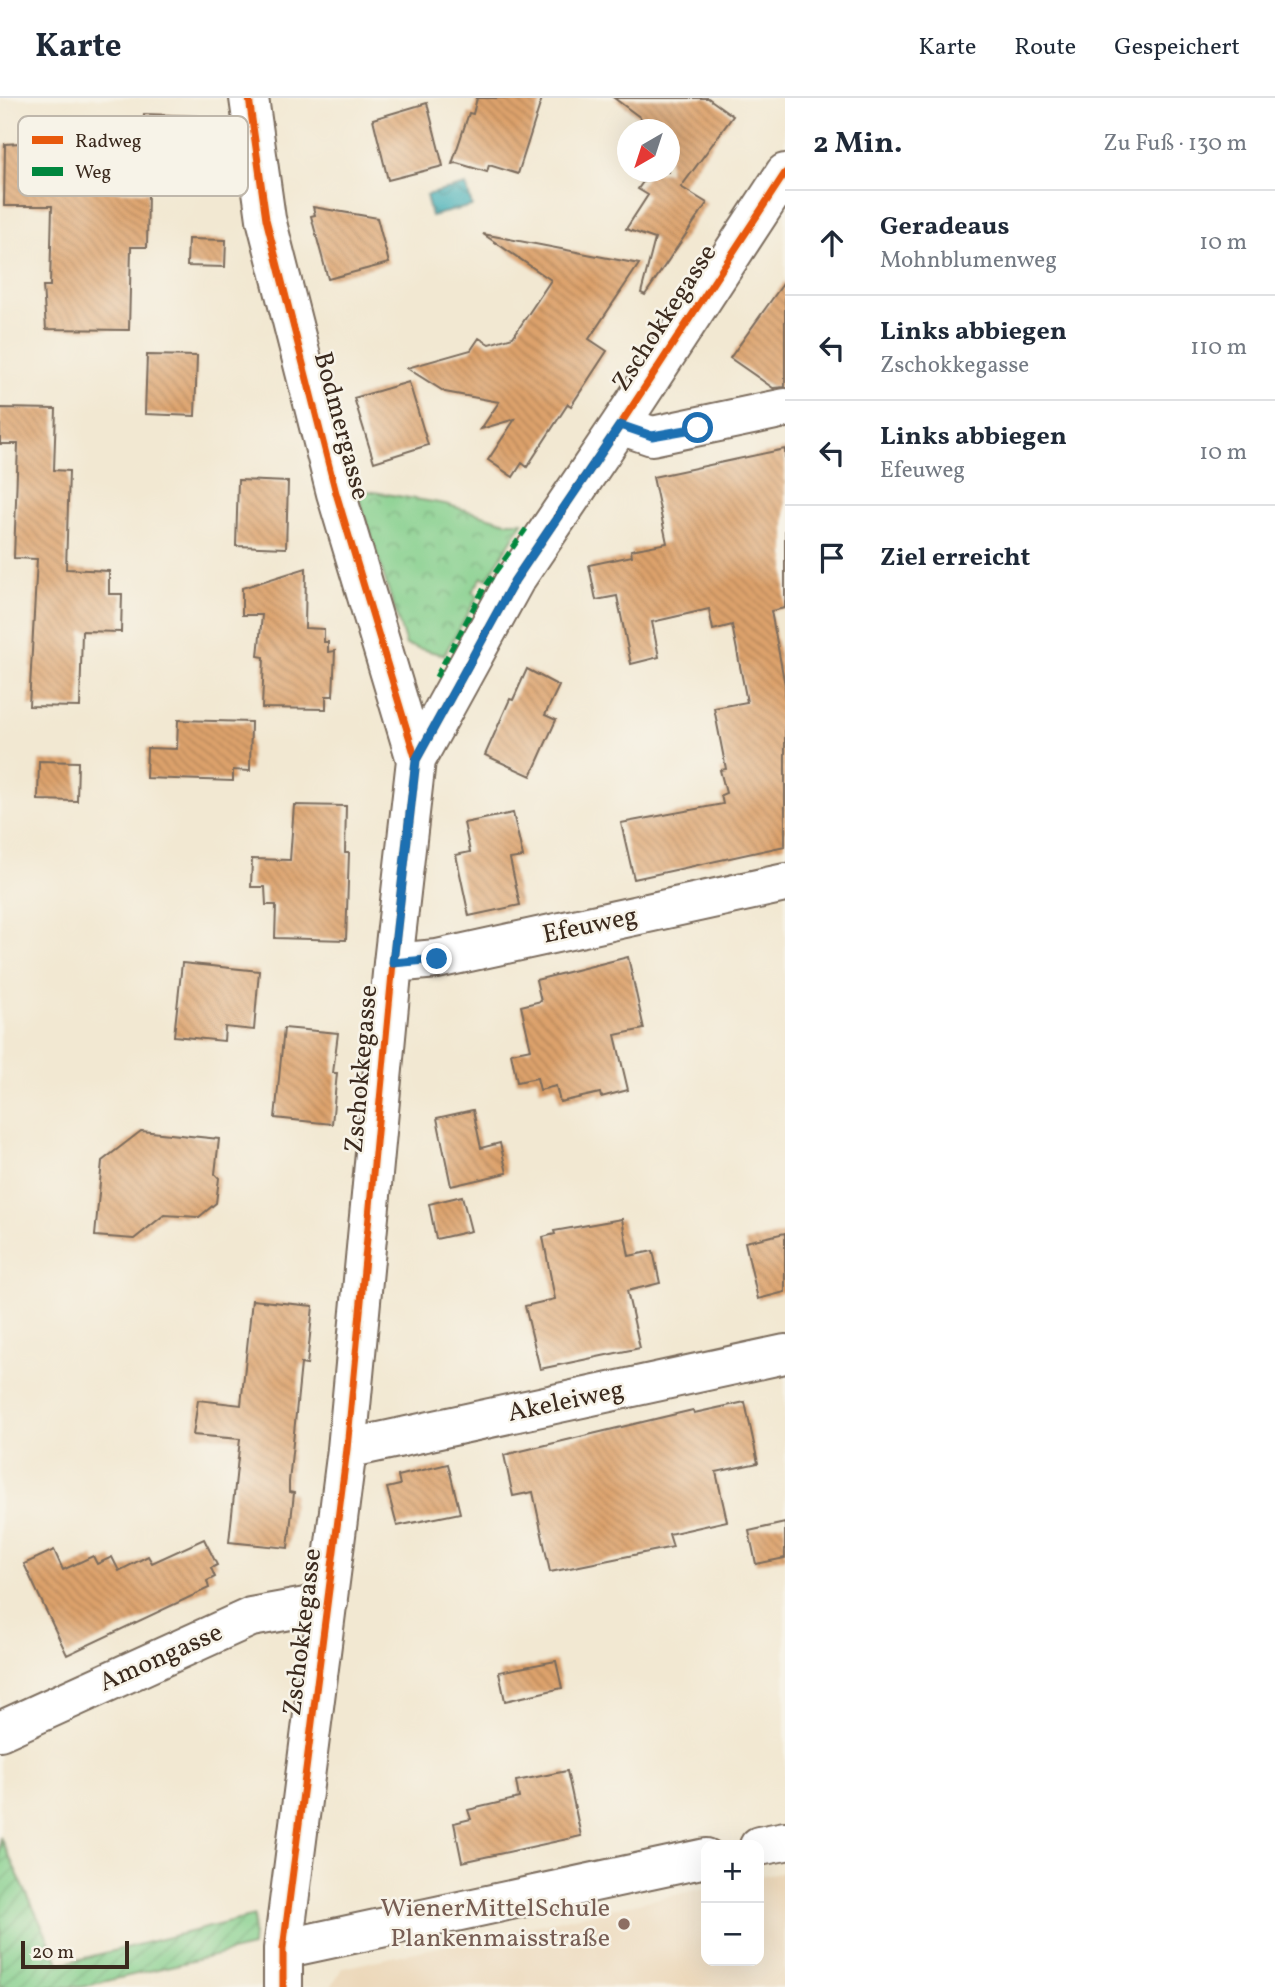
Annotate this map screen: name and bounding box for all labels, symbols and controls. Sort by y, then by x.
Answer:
text: Karte [35,25,122,71]
text: Karte [919,31,976,65]
text: Route [1014,31,1076,65]
text: Gespeichert [1114,31,1240,65]
legend [18,116,248,196]
north arrow [617,119,680,182]
text: 2 Min. [813,123,902,165]
text: Zu Fuß · 130 m [1103,128,1247,160]
text: Radweg [75,129,141,155]
text: Weg [75,160,111,186]
text: Geradeaus [880,209,1009,245]
icon: ahead [813,224,851,262]
text: 10 m [1199,227,1247,259]
street label: Zschokkegasse [604,237,726,399]
text: Mohnblumenweg [880,245,1057,277]
text: Links abbiegen [880,314,1067,350]
icon: left [813,329,851,367]
text: 110 m [1190,332,1247,364]
street label: Bodmergasse [304,348,378,504]
text: Zschokkegasse [880,350,1029,382]
route start [682,412,713,443]
text: Links abbiegen [880,419,1067,455]
icon: left [813,434,851,472]
text: 10 m [1199,437,1247,469]
text: Efeuweg [880,455,965,487]
icon: arrive [813,539,851,577]
text: Ziel erreicht [880,540,1030,576]
street label: Efeuweg [539,898,641,954]
route end [421,943,452,974]
street label: Zschokkegasse [337,983,387,1155]
street label: Akeleiweg [505,1372,627,1432]
street label: Zschokkegasse [275,1546,331,1718]
street label: Amongasse [94,1615,228,1701]
map controls [701,1840,764,1966]
button: + [701,1840,764,1903]
place label: WienerMittelSchule Plankenmaisstraße [380,1891,610,1957]
button: − [701,1903,764,1966]
marker: WienerMittelSchule Plankenmaisstraße [616,1916,632,1932]
scale bar [21,1938,130,1970]
text: 20 m [32,1940,74,1966]

